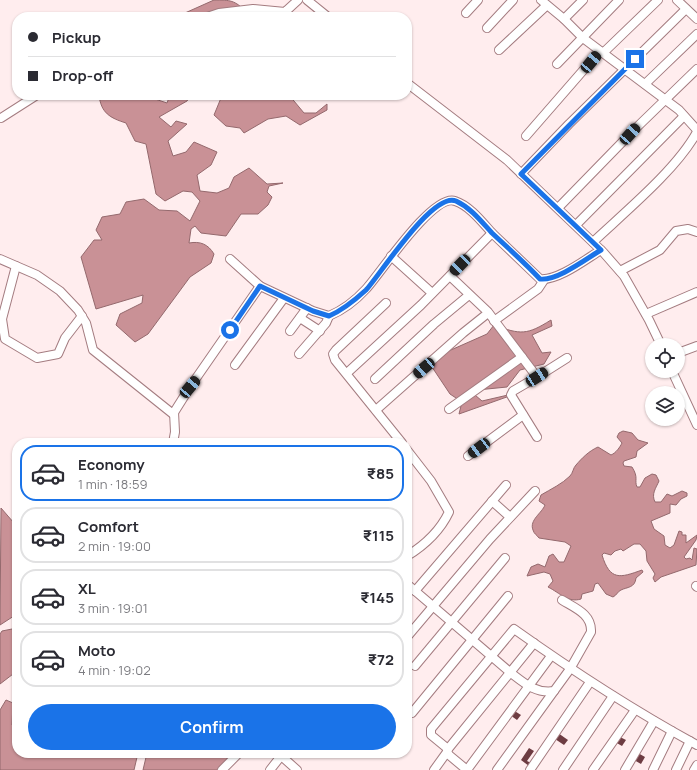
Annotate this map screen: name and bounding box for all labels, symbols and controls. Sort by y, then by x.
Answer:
text: Pickup [52,27,101,48]
car [579,49,603,75]
route end [626,50,644,68]
text: Drop-off [52,65,113,86]
car [618,121,642,147]
car [447,252,473,278]
route start [221,321,239,339]
map controls [645,338,685,426]
button: locate [645,338,685,378]
car [411,356,437,380]
car [524,365,550,389]
car [178,374,202,400]
button: layers [645,386,685,426]
car [466,436,492,460]
text: Economy [78,454,145,475]
icon: car [30,455,66,491]
text: ₹85 [367,463,394,484]
text: 1 min · 18:59 [78,475,148,493]
text: Comfort [78,516,139,537]
icon: car [30,517,66,553]
text: ₹115 [363,525,394,546]
text: 2 min · 19:00 [78,537,151,555]
text: XL [78,578,96,599]
icon: car [30,579,66,615]
text: ₹145 [360,587,394,608]
text: 3 min · 19:01 [78,599,148,617]
text: Moto [78,640,115,661]
icon: car [30,641,66,677]
text: ₹72 [368,649,394,670]
text: 4 min · 19:02 [78,661,151,679]
button: Confirm [28,704,396,750]

